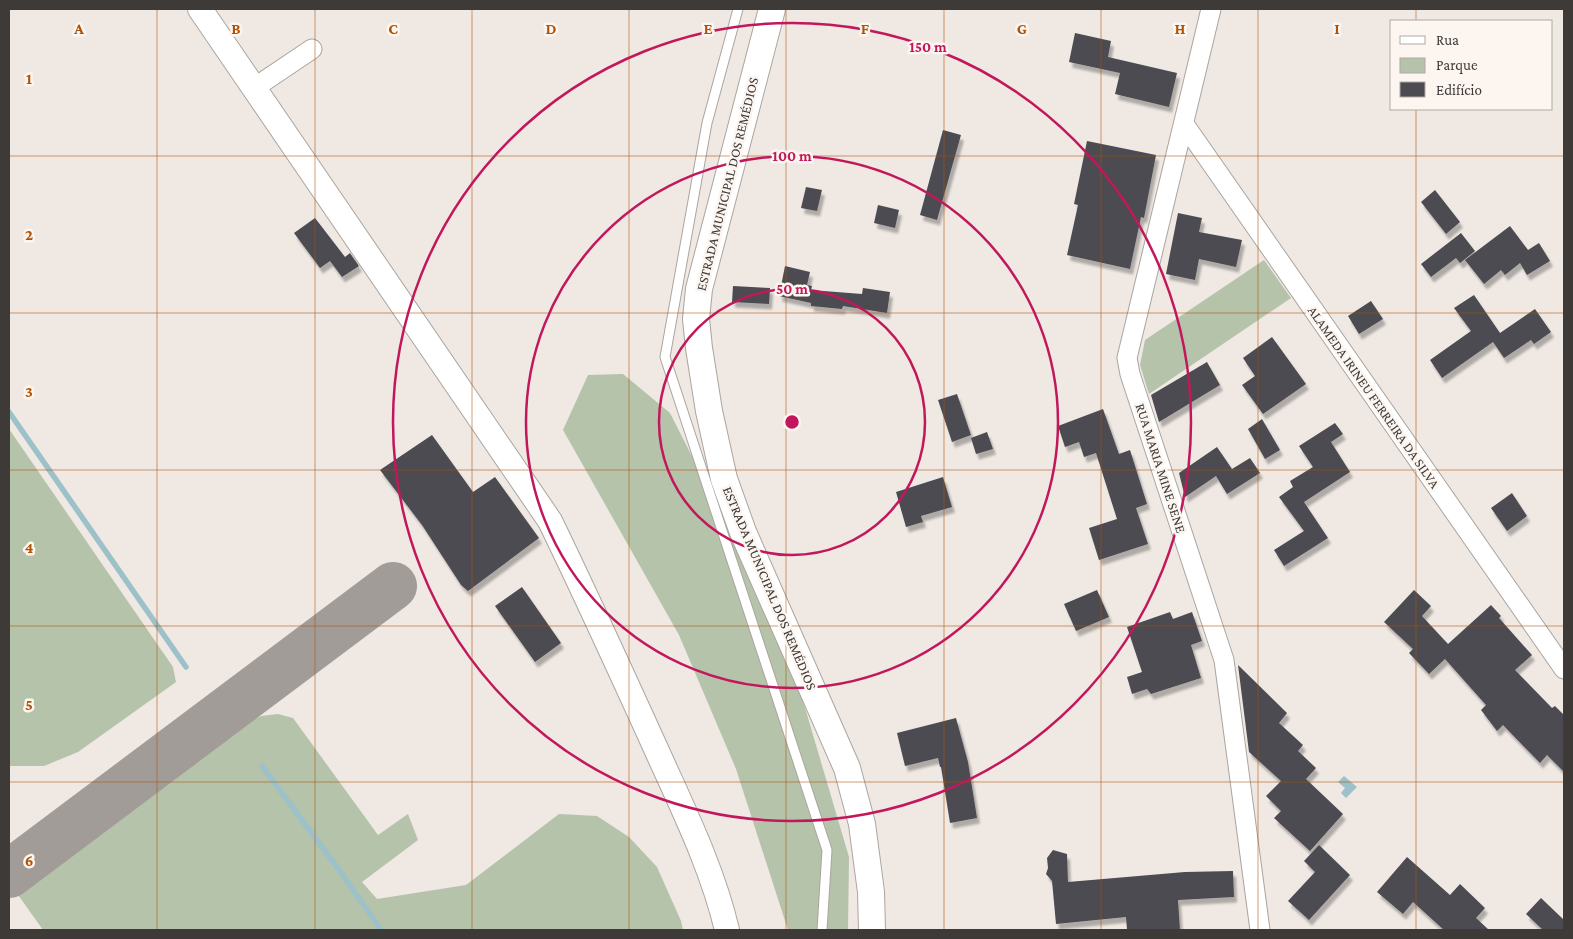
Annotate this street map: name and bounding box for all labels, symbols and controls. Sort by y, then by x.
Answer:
text: A [73,20,84,37]
text: B [231,20,241,37]
text: C [388,20,398,37]
text: D [545,20,557,37]
text: E [703,20,713,37]
text: F [861,20,870,37]
text: G [1017,20,1027,37]
text: H [1175,20,1186,37]
text: I [1334,20,1340,37]
legend [1390,20,1553,110]
text: Rua [1436,32,1459,48]
text: 150 m [909,39,947,55]
text: Parque [1436,57,1478,74]
text: 1 [26,70,32,87]
street label: ESTRADA MUNICIPAL DOS REMÉDIOS [693,75,761,292]
text: Edifício [1436,82,1482,98]
text: 100 m [772,148,812,164]
text: 2 [25,226,33,243]
text: 50 m [776,281,808,297]
street label: ALAMEDA IRINEU FERREIRA DA SILVA [1305,303,1443,491]
text: 3 [25,383,33,400]
street label: RUA MARIA MINE SENE [1132,401,1190,535]
centre of rings [783,413,801,431]
street label: ESTRADA MUNICIPAL DOS REMÉDIOS [720,484,820,693]
text: 4 [25,539,34,556]
text: 5 [25,696,33,713]
text: 6 [25,852,33,869]

